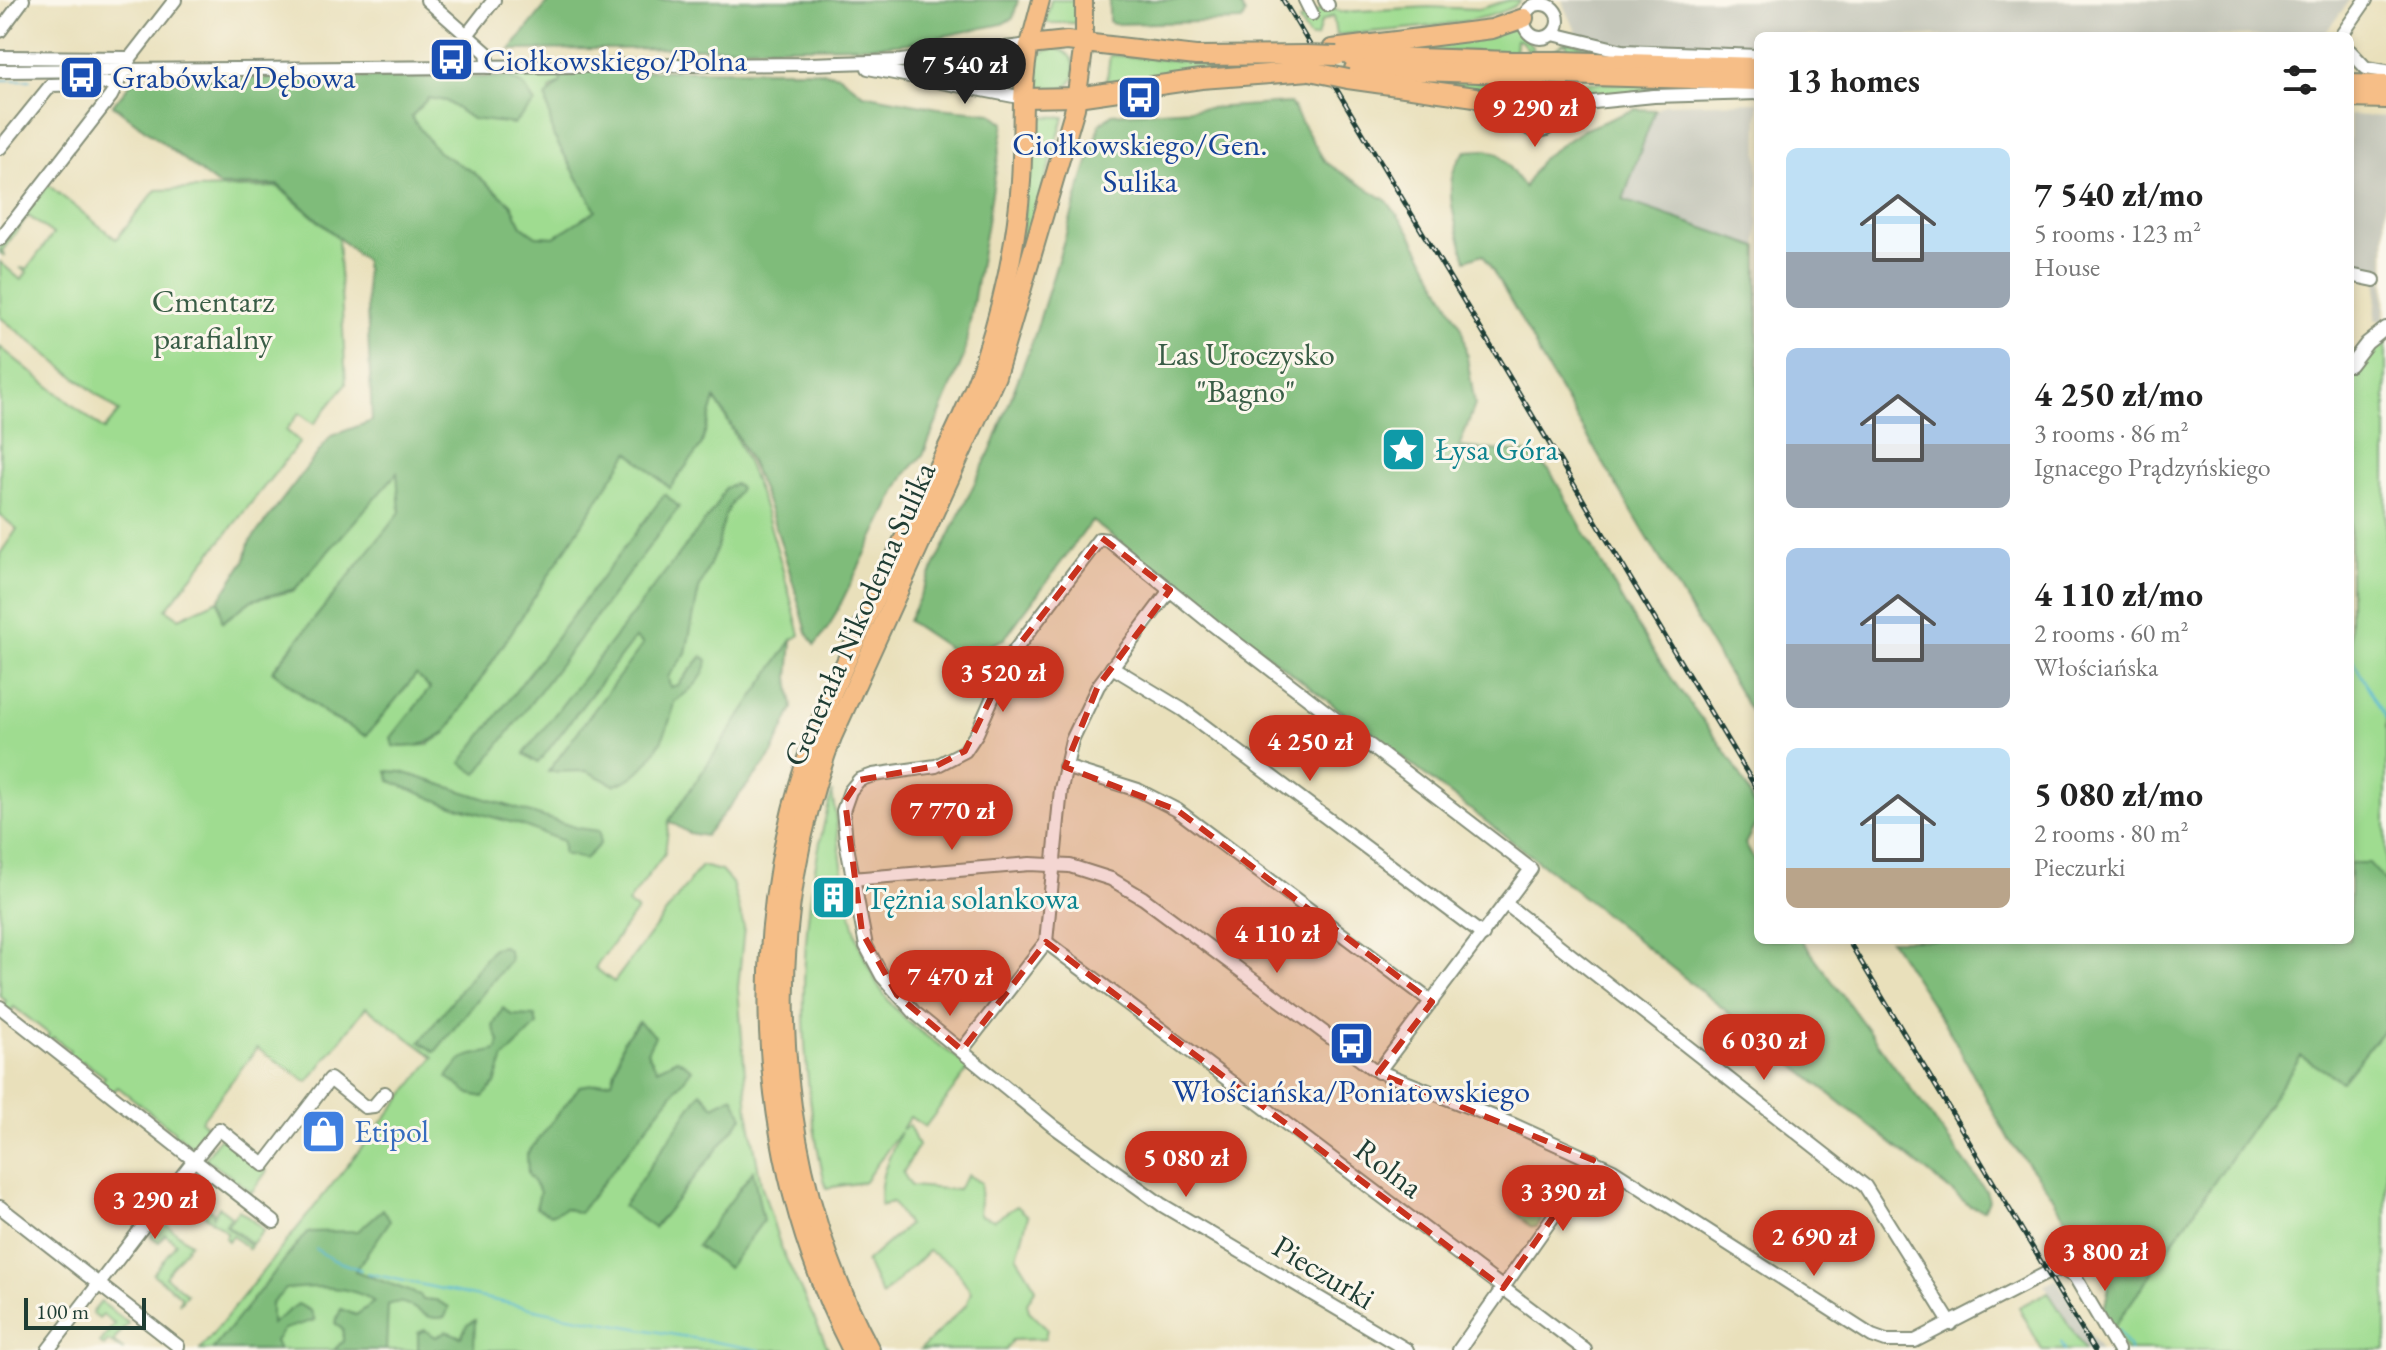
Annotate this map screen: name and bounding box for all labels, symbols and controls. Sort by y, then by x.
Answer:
bus stop icon: Ciołkowskiego/Polna [428,36,476,84]
pin: 7 540 zł [882,38,1048,106]
place label: Ciołkowskiego/Polna [483,39,747,81]
text: 7 540 zł [922,47,1008,81]
bus stop icon: Grabówka/Dębowa [57,53,105,101]
place label: Grabówka/Dębowa [112,56,356,98]
text: 13 homes [1786,58,1920,102]
icon: filters [2278,58,2322,102]
bus stop icon: Ciołkowskiego/Gen. Sulika [1116,73,1164,121]
pin: 9 290 zł [1452,81,1618,149]
text: 9 290 zł [1492,90,1578,124]
place label: Ciołkowskiego/Gen. Sulika [1012,123,1268,202]
text: 7 540 zł/mo [2034,172,2203,216]
icon: home [1850,180,1946,276]
text: 5 rooms · 123 m² [2034,216,2201,250]
text: House [2034,250,2100,284]
park label: Cmentarz parafialny [152,280,274,359]
park label: Las Uroczysko "Bagno" [1157,333,1335,412]
text: 4 250 zł/mo [2034,372,2203,416]
icon: home [1850,380,1946,476]
text: 3 rooms · 86 m² [2034,416,2189,450]
place icon: Łysa Góra [1380,425,1428,473]
place label: Łysa Góra [1435,428,1558,470]
text: Ignacego Prądzyńskiego [2034,450,2271,484]
street label: Generała Nikodema Sulika [773,455,945,773]
text: 4 110 zł/mo [2034,572,2203,616]
icon: home [1850,580,1946,676]
text: 2 rooms · 60 m² [2034,616,2189,650]
pin: 3 520 zł [920,646,1086,714]
text: Włościańska [2034,650,2158,684]
text: 3 520 zł [960,655,1046,689]
pin: 4 250 zł [1227,715,1393,783]
text: 4 250 zł [1267,724,1353,758]
text: 5 080 zł/mo [2034,772,2203,816]
icon: home [1850,780,1946,876]
pin: 7 770 zł [869,784,1035,852]
text: 7 770 zł [909,793,995,827]
text: 2 rooms · 80 m² [2034,816,2189,850]
text: Pieczurki [2034,850,2125,884]
building icon: Tężnia solankowa [810,874,858,922]
place label: Tężnia solankowa [865,877,1079,919]
pin: 4 110 zł [1194,907,1360,975]
text: 4 110 zł [1234,916,1320,950]
pin: 7 470 zł [867,950,1033,1018]
text: 7 470 zł [907,959,993,993]
pin: 6 030 zł [1681,1014,1847,1082]
bus stop icon: Włościańska/Poniatowskiego [1327,1020,1375,1068]
text: 6 030 zł [1721,1023,1807,1057]
place label: Włościańska/Poniatowskiego [1172,1070,1530,1112]
shop icon: Etipol [299,1107,347,1155]
place label: Etipol [354,1110,429,1152]
street label: Rolna [1346,1129,1432,1208]
pin: 5 080 zł [1103,1131,1269,1199]
text: 5 080 zł [1143,1140,1229,1174]
pin: 3 390 zł [1480,1165,1646,1233]
pin: 3 290 zł [72,1173,238,1241]
text: 3 390 zł [1520,1174,1606,1208]
text: 3 290 zł [112,1182,198,1216]
pin: 2 690 zł [1731,1210,1897,1278]
text: 2 690 zł [1771,1219,1857,1253]
street label: Pieczurki [1265,1225,1383,1319]
pin: 3 800 zł [2022,1225,2188,1293]
text: 3 800 zł [2062,1234,2148,1268]
scale bar [24,1294,146,1330]
text: 100 m [36,1297,89,1326]

